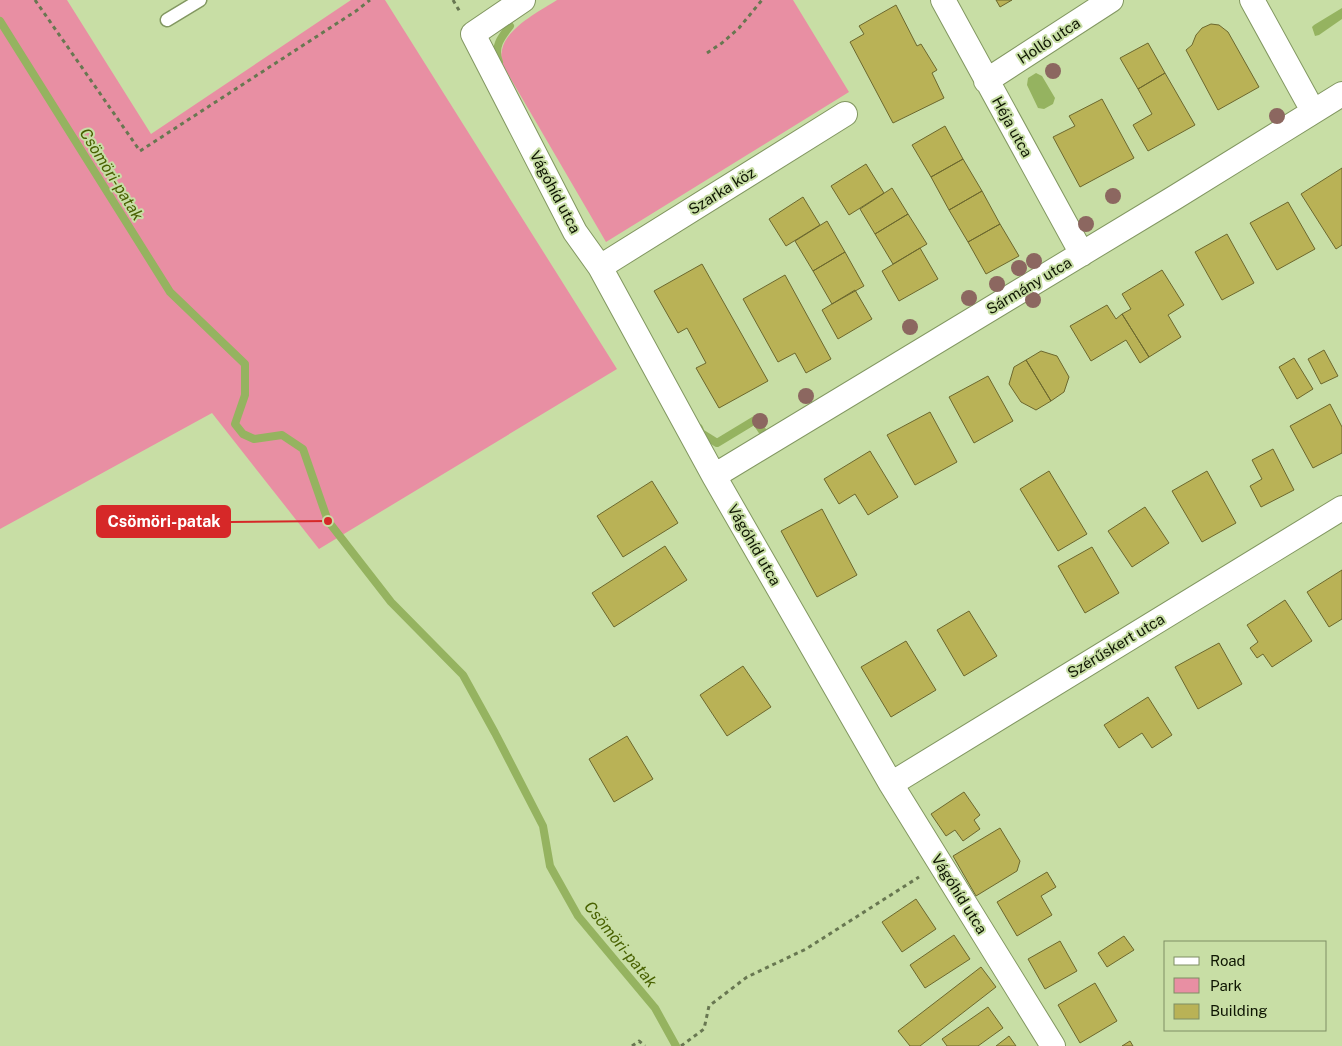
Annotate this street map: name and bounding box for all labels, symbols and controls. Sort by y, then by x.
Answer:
street label: Holló utca [1014,14,1083,67]
street label: Héja utca [989,94,1036,160]
water label: Csömöri-patak [76,125,148,224]
street label: Vágóhíd utca [527,148,584,236]
street label: Szarka köz [685,163,758,218]
street label: Sármány utca [983,254,1074,318]
street label: Vágóhíd utca [724,501,785,588]
callout: Csömöri-patak [97,506,230,537]
text: Csömöri-patak [107,512,221,531]
street label: Szérűskert utca [1064,610,1167,681]
street label: Vágóhíd utca [928,851,991,937]
water label: Csömöri-patak [580,897,661,991]
legend [1164,941,1327,1031]
text: Road [1210,952,1246,969]
text: Park [1210,977,1242,994]
text: Building [1210,1002,1268,1019]

